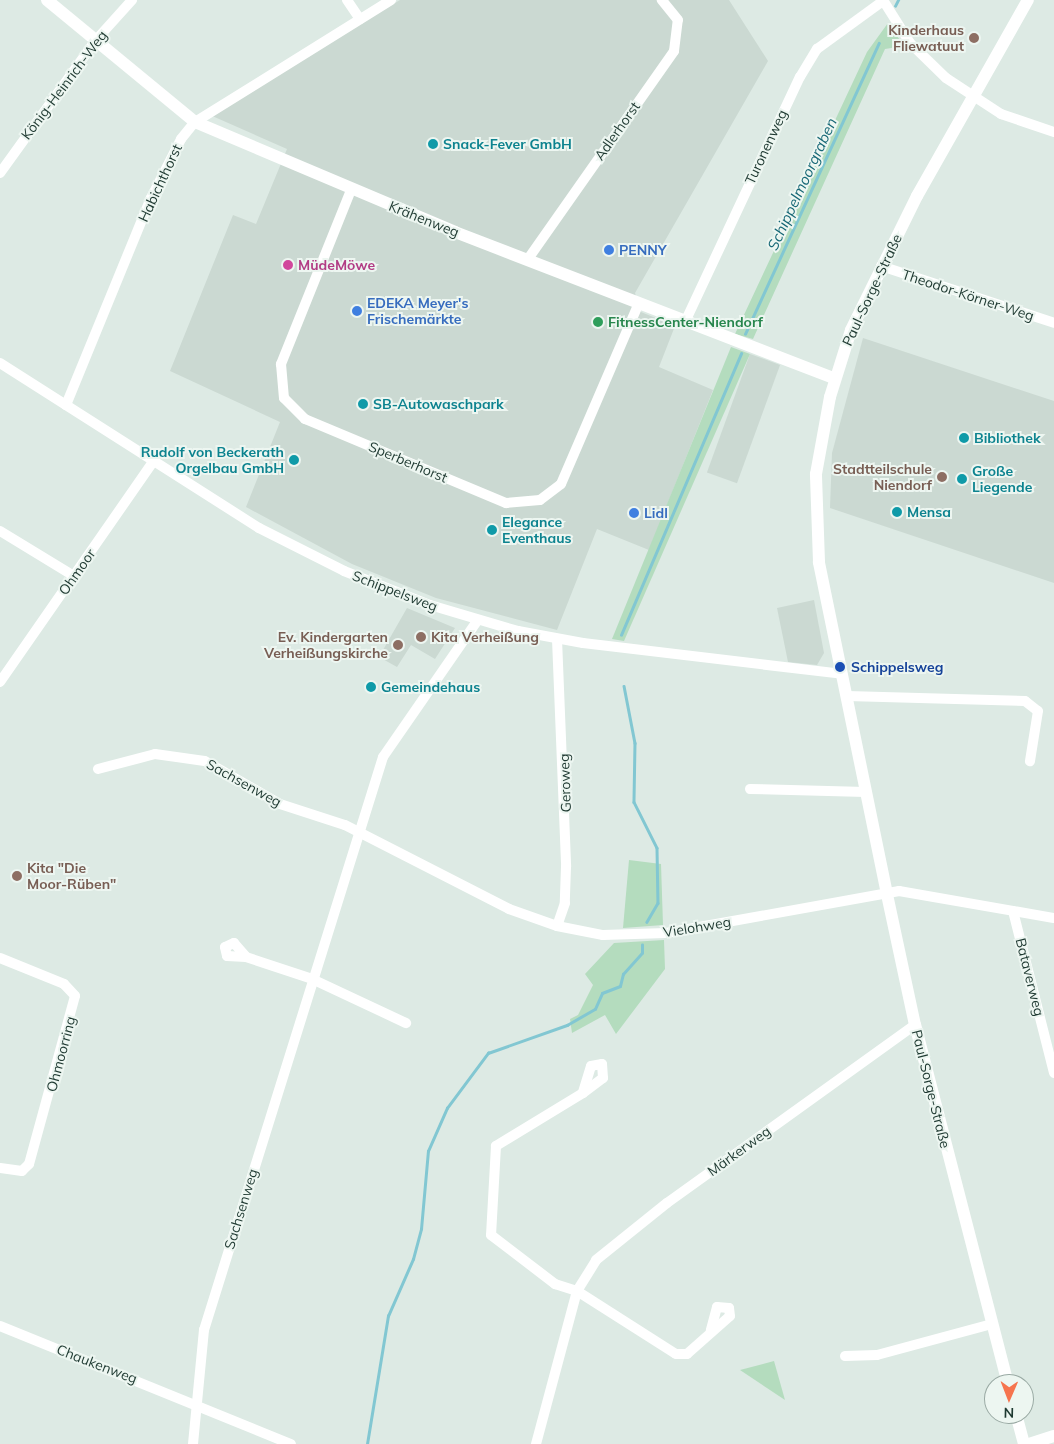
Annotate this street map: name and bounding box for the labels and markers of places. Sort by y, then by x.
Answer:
place label: Kinderhaus Fliewatuut [888,22,964,54]
marker: Kinderhaus Fliewatuut [968,32,980,44]
place label: Snack-Fever GmbH [443,136,572,152]
marker: Snack-Fever GmbH [427,138,439,150]
place label: PENNY [619,242,667,258]
marker: PENNY [603,244,615,256]
place label: MüdeMöwe [298,257,375,273]
marker: MüdeMöwe [282,259,294,271]
place label: EDEKA Meyer's Frischemärkte [367,295,468,328]
marker: EDEKA Meyer's Frischemärkte [351,305,363,317]
place label: FitnessCenter-Niendorf [608,314,763,330]
marker: FitnessCenter-Niendorf [592,316,604,328]
place label: SB-Autowaschpark [373,396,504,412]
marker: SB-Autowaschpark [357,398,369,410]
place label: Bibliothek [974,430,1041,446]
marker: Bibliothek [958,432,970,444]
place label: Rudolf von Beckerath Orgelbau GmbH [141,444,284,477]
marker: Rudolf von Beckerath Orgelbau GmbH [288,454,300,466]
place label: Stadtteilschule Niendorf [833,461,932,494]
place label: Große Liegende [972,463,1032,496]
marker: Stadtteilschule Niendorf [936,471,948,483]
marker: Große Liegende [956,473,968,485]
place label: Mensa [907,504,951,520]
place label: Lidl [644,505,668,521]
marker: Mensa [891,506,903,518]
marker: Lidl [628,507,640,519]
place label: Elegance Eventhaus [502,514,572,546]
marker: Elegance Eventhaus [486,524,498,536]
place label: Ev. Kindergarten Verheißungskirche [264,629,388,662]
place label: Kita Verheißung [431,629,539,645]
marker: Kita Verheißung [415,631,427,643]
marker: Ev. Kindergarten Verheißungskirche [392,639,404,651]
place label: Schippelsweg [851,659,943,675]
marker: Schippelsweg [833,660,847,674]
place label: Gemeindehaus [381,679,480,695]
marker: Gemeindehaus [365,681,377,693]
place label: Kita "Die Moor-Rüben" [27,860,116,892]
marker: Kita "Die Moor-Rüben" [11,870,23,882]

